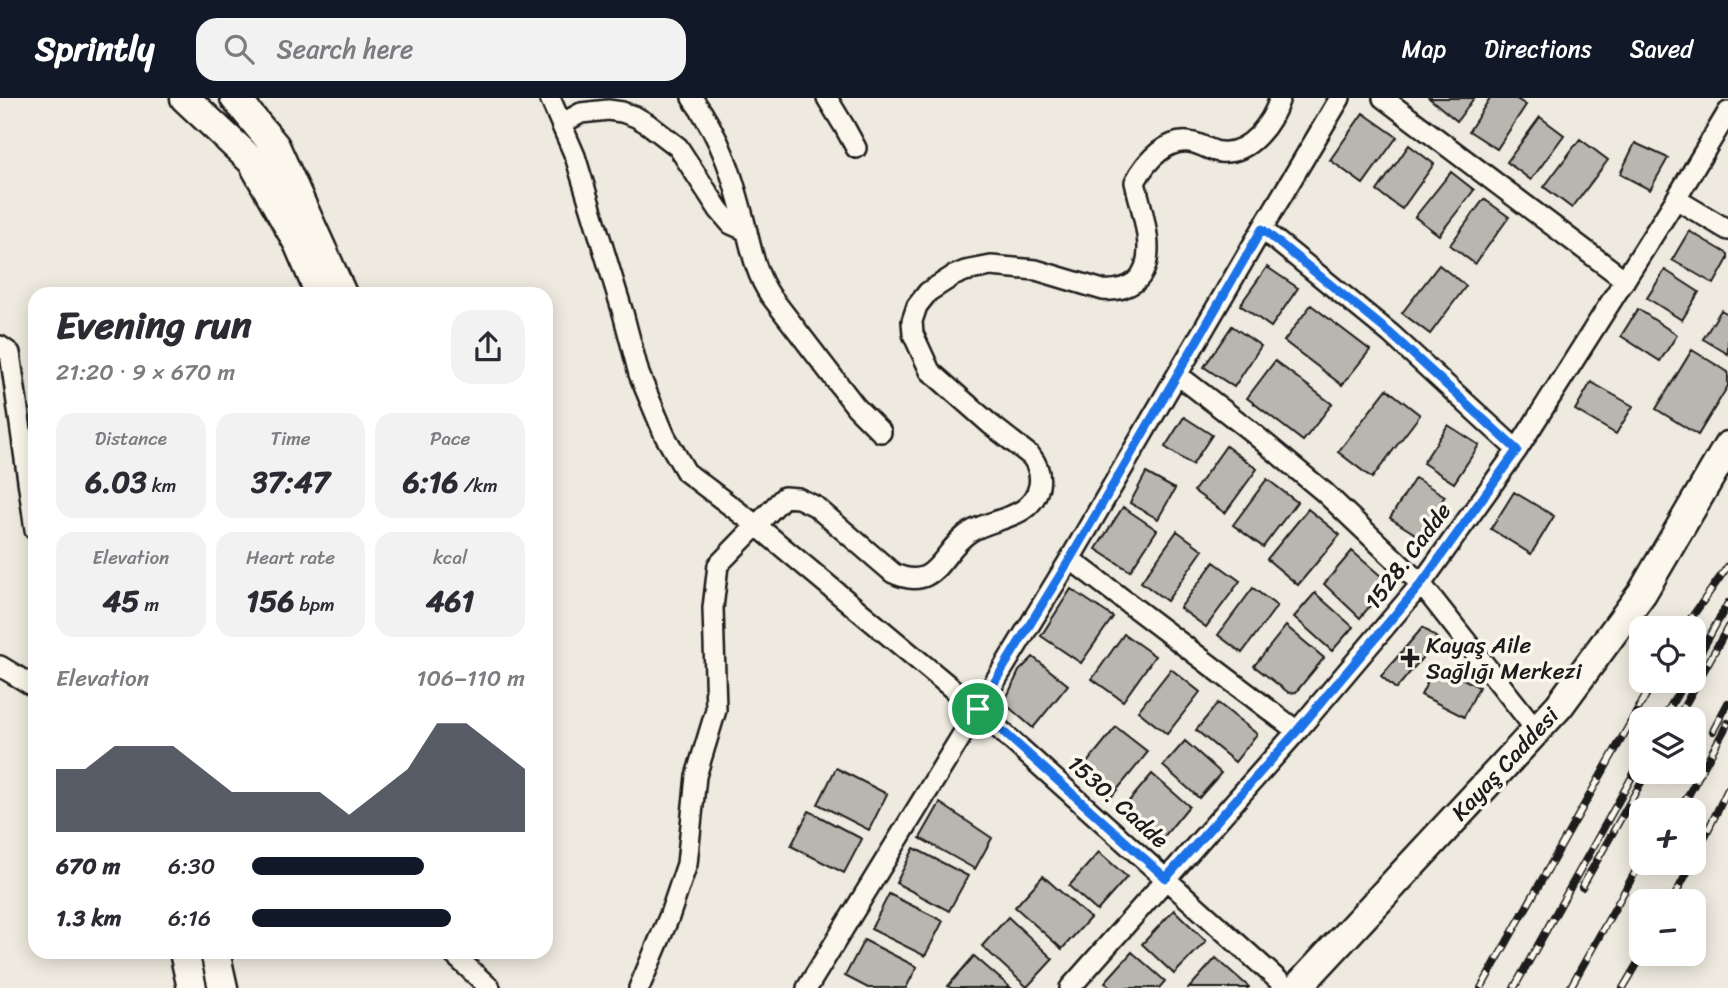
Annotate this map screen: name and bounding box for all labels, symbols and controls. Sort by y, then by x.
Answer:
search box [196,18,686,81]
text: Sprintly [35,20,154,78]
text: Search here [276,26,413,72]
text: Map [1402,28,1446,70]
text: Directions [1484,28,1592,70]
text: Saved [1630,28,1693,70]
icon: search [220,30,258,68]
text: Evening run [56,292,252,359]
button: share [451,310,525,384]
text: 21:20 · 9 × 670 m [56,352,235,393]
text: Distance [95,422,167,455]
text: Time [270,422,311,455]
text: Pace [430,422,470,455]
text: 6.03 [85,455,147,509]
text: 37:47 [251,455,330,509]
text: 6:16 [403,455,459,509]
text: km [147,469,176,502]
text: /km [459,469,498,502]
street label: 1528. Cadde [1354,493,1462,619]
text: Elevation [92,541,169,574]
text: Heart rate [246,541,335,574]
text: kcal [433,541,467,574]
text: 45 [103,574,140,628]
text: 156 [246,574,295,628]
text: 461 [426,574,475,628]
text: m [140,588,159,621]
text: bpm [295,588,335,621]
map controls [1629,616,1706,966]
button: locate [1629,616,1706,693]
place label: Kayaş Aile Sağlığı Merkezi [1426,625,1582,692]
marker: Kayaş Aile Sağlığı Merkezi [1400,648,1420,668]
text: Elevation [56,658,149,699]
text: 106–110 m [417,658,525,699]
pin [948,679,1008,739]
icon: arrive [959,690,997,728]
street label: Kayaş Caddesi [1441,697,1570,831]
button: layers [1629,707,1706,784]
street label: 1530. Cadde [1057,745,1179,859]
button: + [1629,798,1706,875]
text: 670 m [56,846,120,887]
text: 6:30 [168,846,215,887]
button: − [1629,889,1706,966]
text: 1.3 km [56,898,121,939]
text: 6:16 [168,898,211,939]

